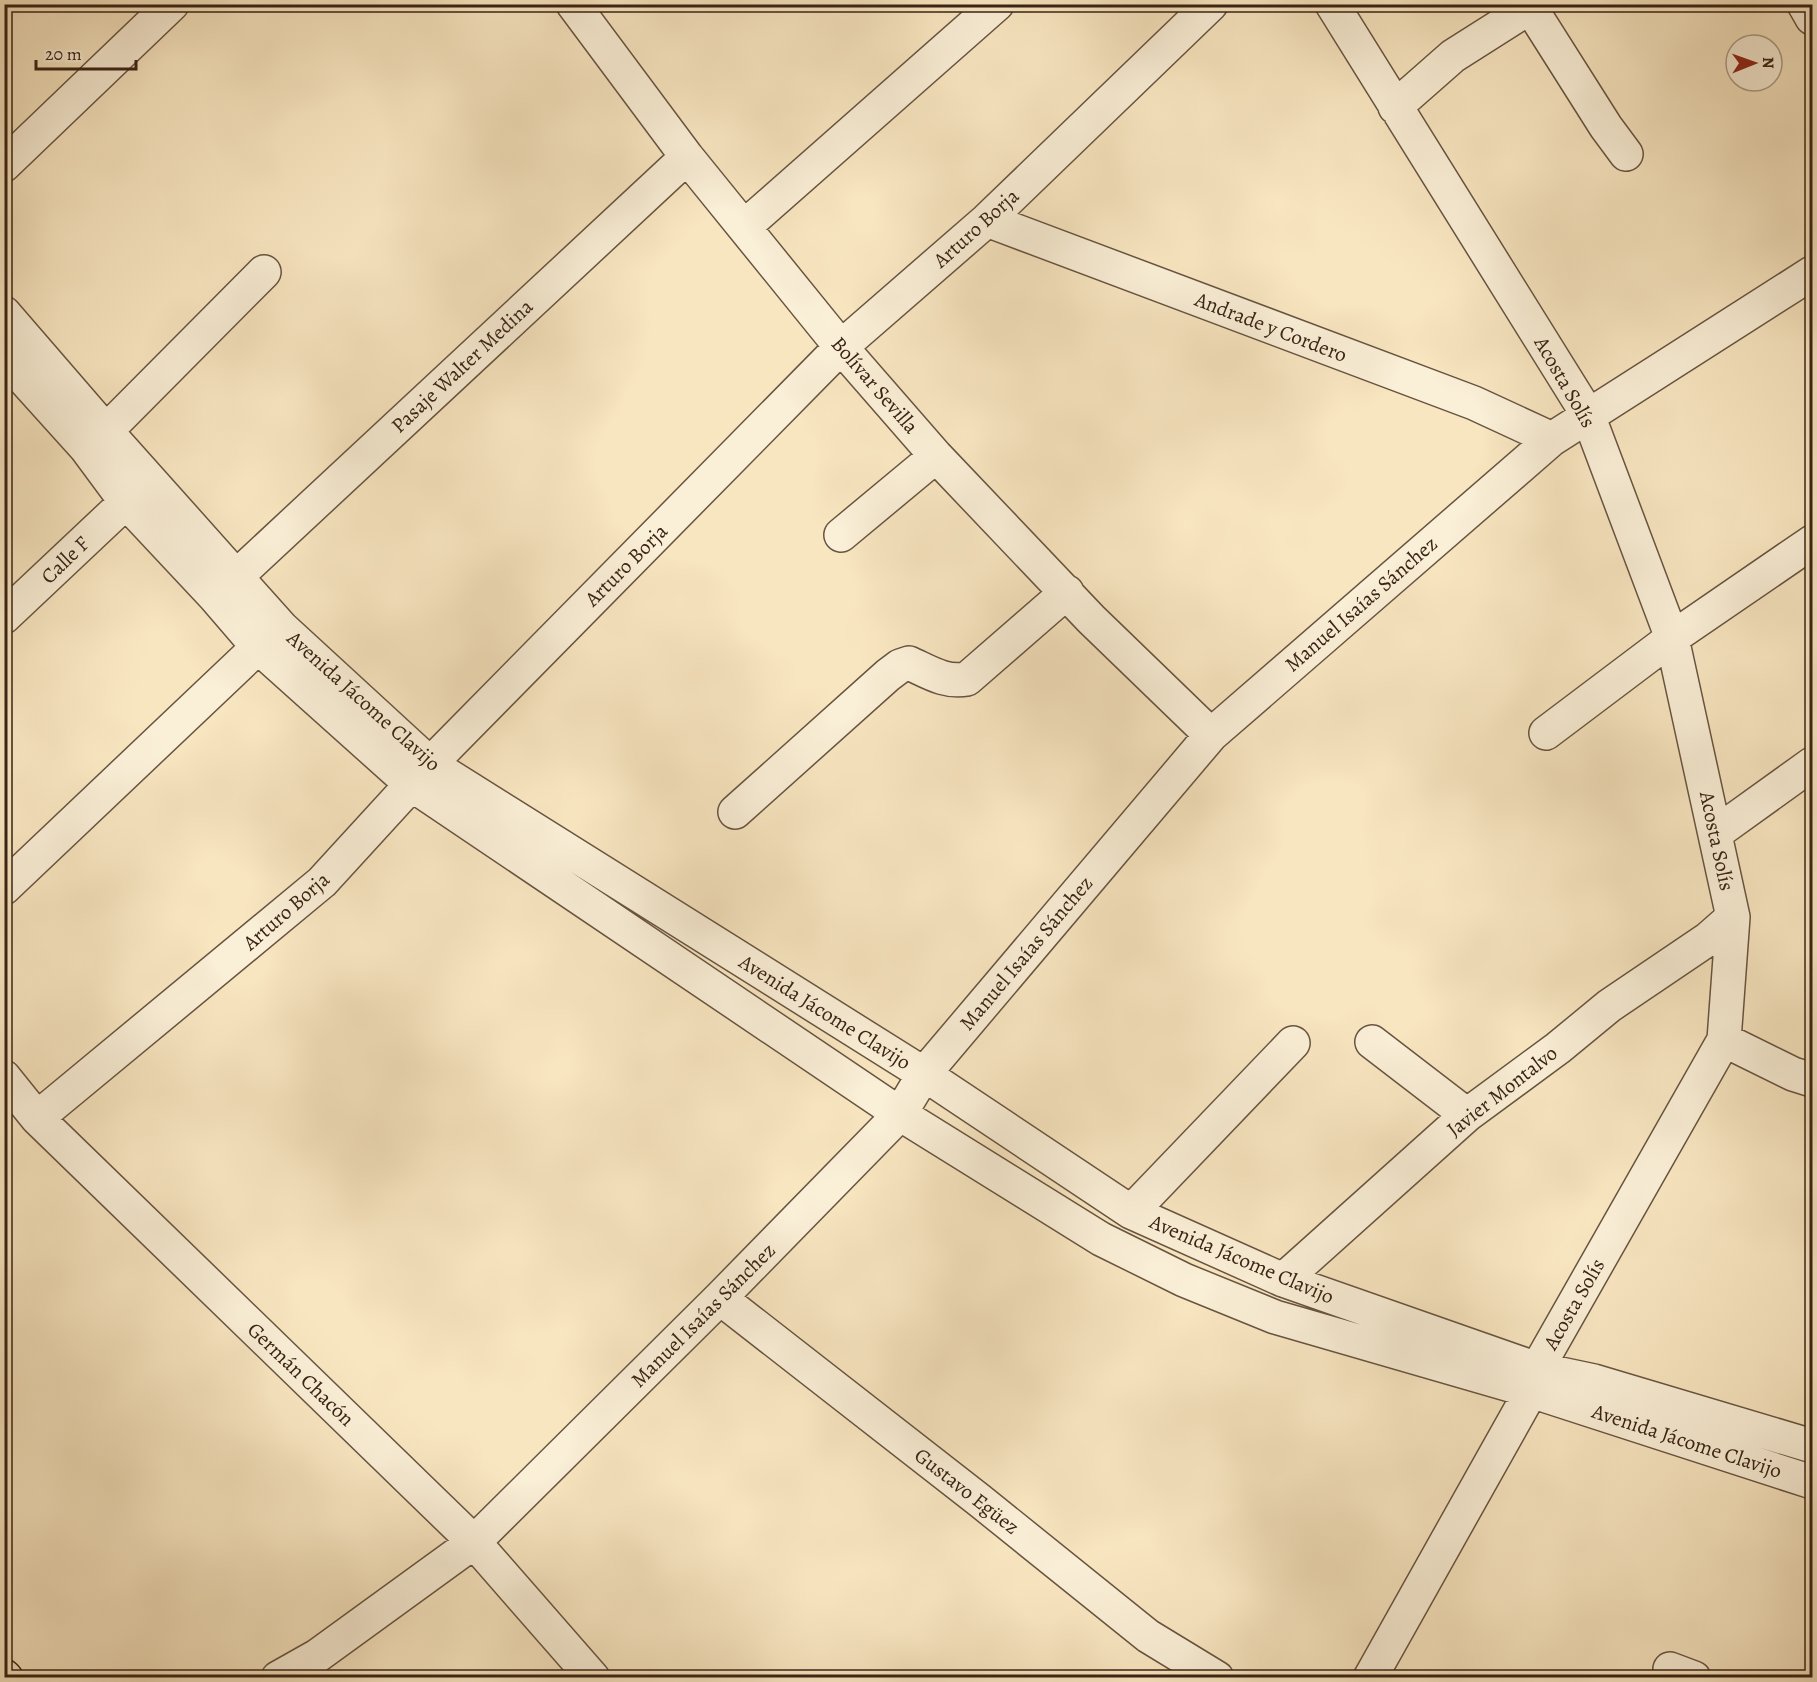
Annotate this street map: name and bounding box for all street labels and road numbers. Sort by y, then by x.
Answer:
street label: Arturo Borja [926,182,1025,275]
street label: Andrade y Cordero [1190,285,1351,369]
street label: Pasaje Walter Medina [385,293,539,439]
street label: Bolívar Sevilla [825,330,925,440]
street label: Acosta Solís [1527,330,1602,433]
street label: Arturo Borja [578,517,674,613]
street label: Calle F [35,530,96,590]
street label: Manuel Isaías Sánchez [1279,530,1443,678]
street label: Avenida Jácome Clavijo [280,624,447,778]
street label: Acosta Solís [1693,788,1741,893]
street label: Arturo Borja [236,865,336,957]
street label: Manuel Isaías Sánchez [953,870,1099,1036]
street label: Avenida Jácome Clavijo [733,947,916,1076]
street label: Javier Montalvo [1441,1039,1563,1143]
street label: Avenida Jácome Clavijo [1145,1207,1338,1311]
street label: Manuel Isaías Sánchez [625,1237,781,1393]
street label: Acosta Solís [1536,1253,1611,1356]
street label: Germán Chacón [241,1316,361,1432]
street label: Avenida Jácome Clavijo [1588,1397,1785,1485]
street label: Gustavo Egüez [909,1441,1025,1541]

